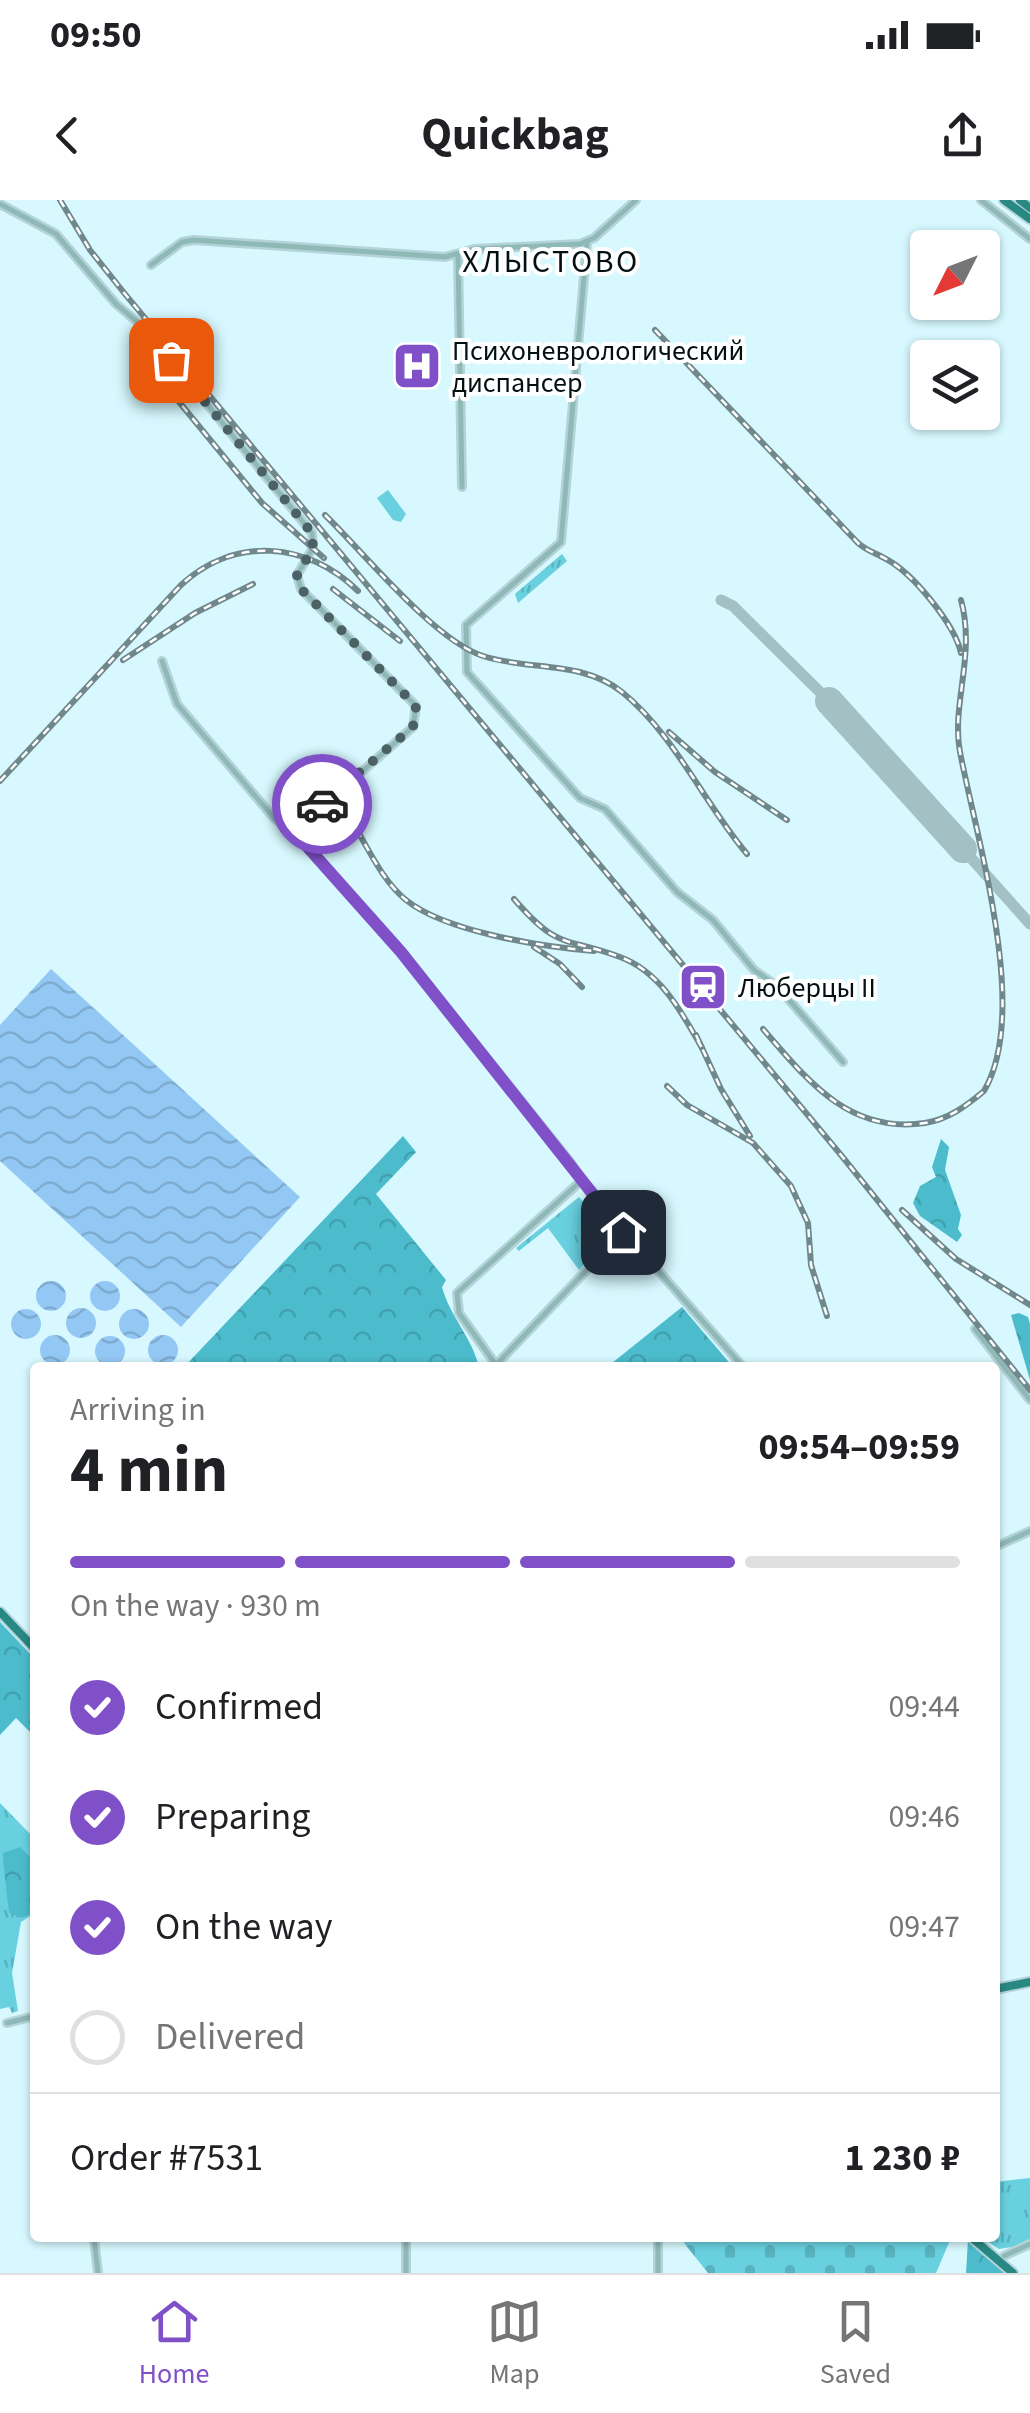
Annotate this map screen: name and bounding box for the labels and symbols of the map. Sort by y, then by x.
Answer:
north arrow [910,230,1000,320]
district label: ХЛЫСТОВО [462,239,640,285]
pin [129,318,214,403]
place label: Психоневрологический диспансер [452,331,744,403]
hospital icon: Психоневрологический диспансер [391,340,443,392]
courier [272,754,372,854]
station icon: Люберцы II [677,961,729,1013]
place label: Люберцы II [738,968,876,1008]
pin [581,1190,666,1275]

